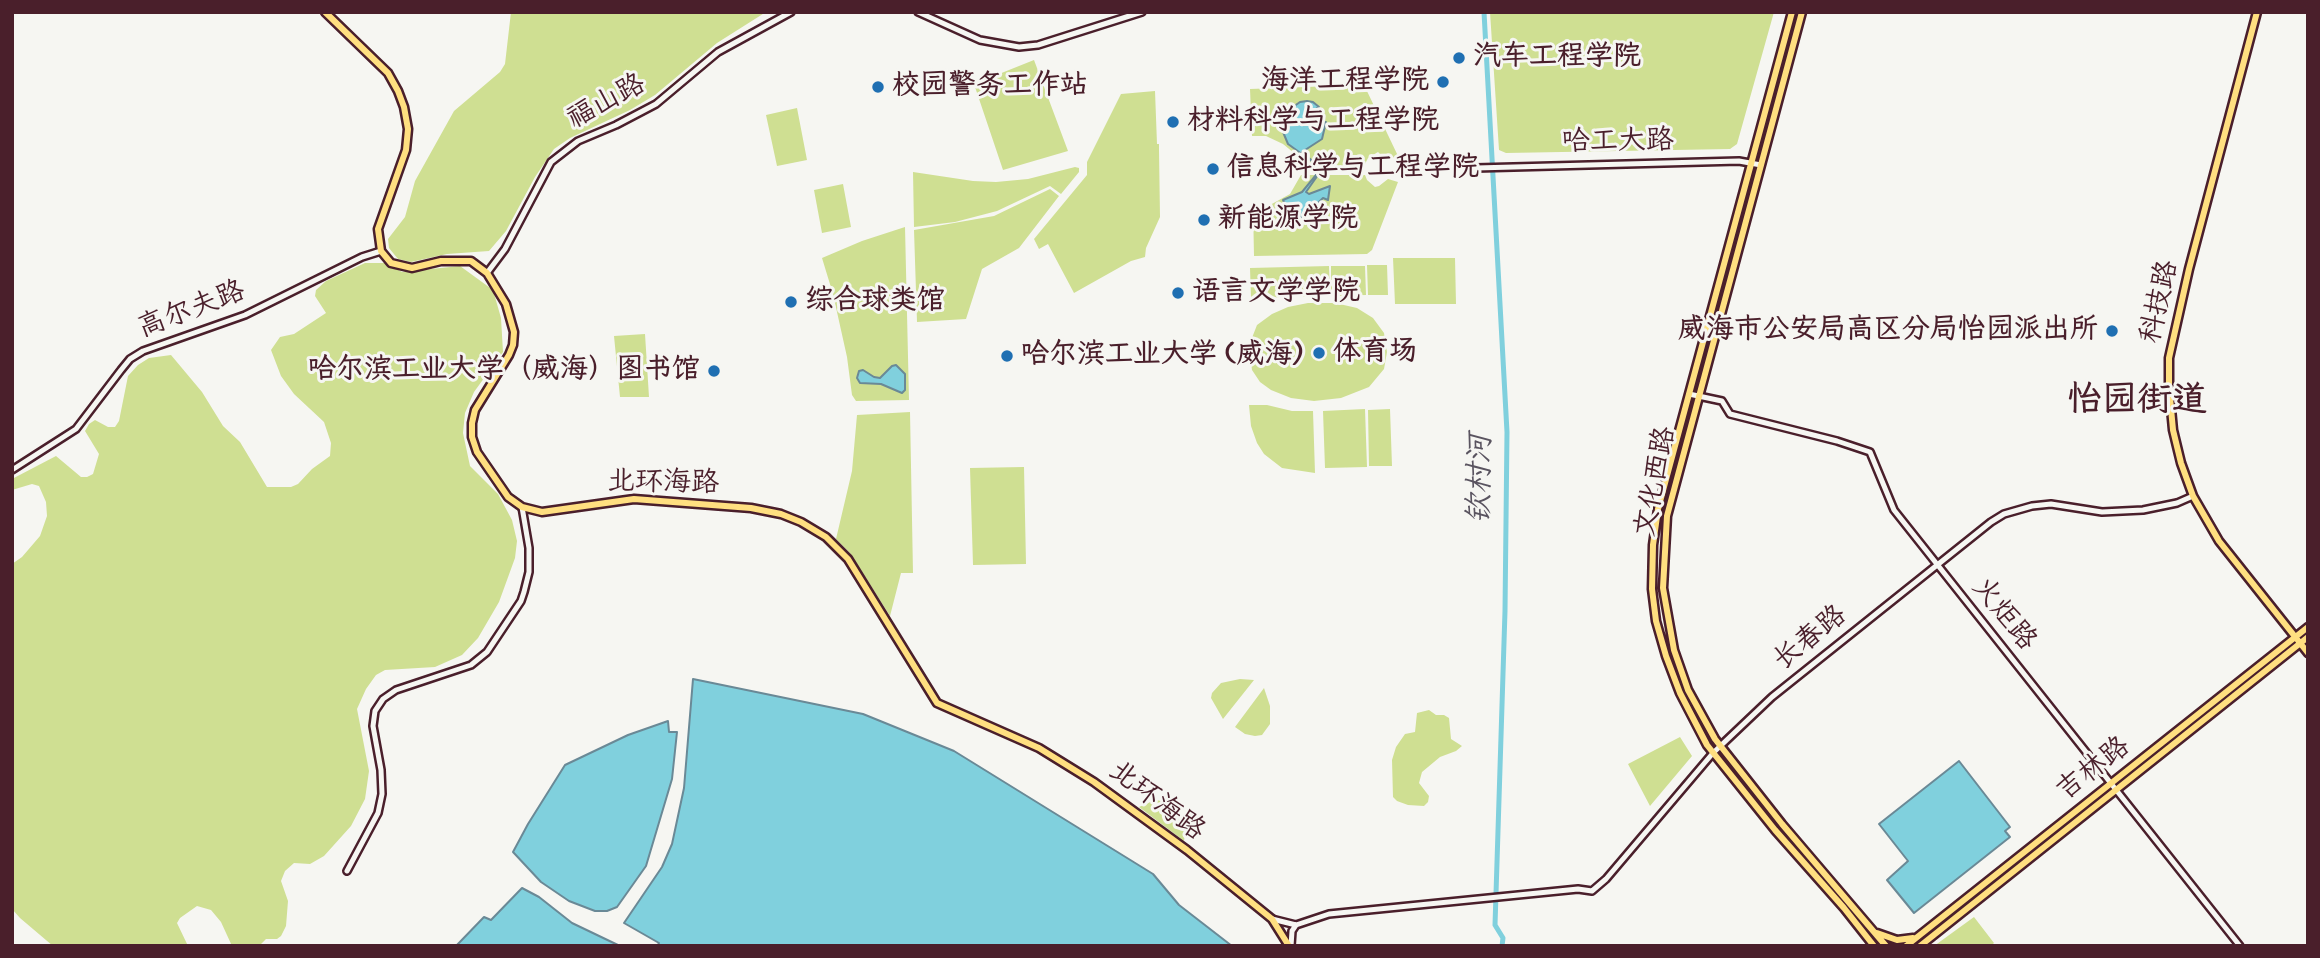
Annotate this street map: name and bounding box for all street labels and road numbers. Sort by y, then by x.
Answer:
street label: 福山路 [562,68,652,138]
street label: 哈工大路 [1562,125,1674,161]
street label: 科技路 [2135,257,2187,347]
street label: 高尔夫路 [134,275,250,347]
street label: 文化西路 [1630,424,1684,540]
street label: 北环海路 [607,466,719,502]
street label: 火炬路 [1964,572,2042,658]
street label: 长春路 [1768,600,1854,678]
street label: 吉林路 [2051,731,2137,809]
street label: 北环海路 [1101,755,1211,849]

